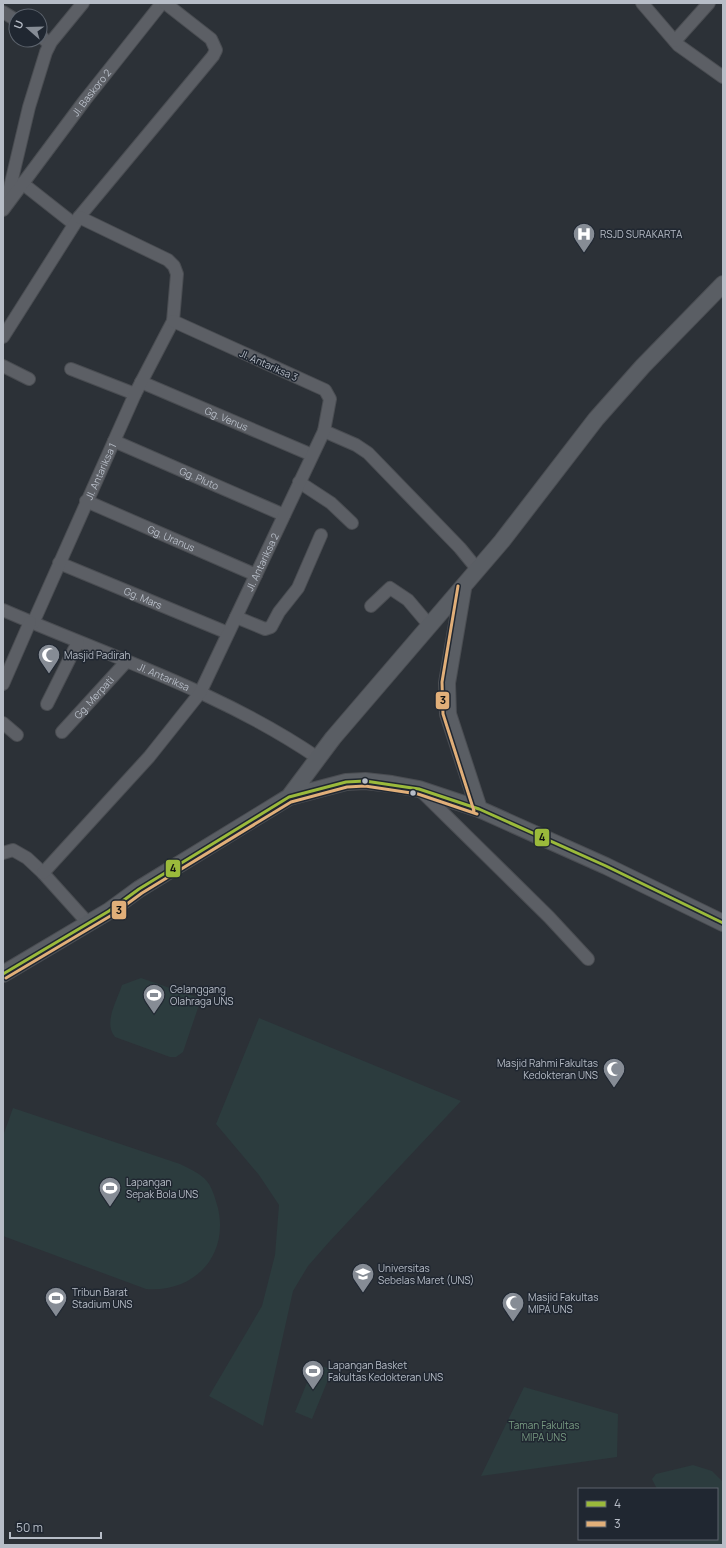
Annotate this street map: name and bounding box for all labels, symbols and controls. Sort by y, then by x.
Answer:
north arrow [8,8,48,48]
text: U [10,18,27,31]
street label: Jl. Baskoro 2 [68,66,114,119]
hospital icon: RSJD SURAKARTA [571,221,597,254]
place label: RSJD SURAKARTA [600,227,683,241]
street label: Jl. Antariksa 3 [238,346,300,384]
street label: Gg. Venus [203,403,250,434]
street label: Jl. Antariksa 1 [82,441,119,502]
street label: Gg. Pluto [177,463,221,493]
street label: Gg. Uranus [145,522,197,555]
street label: Jl. Antariksa 2 [242,530,282,593]
street label: Gg. Mars [122,584,164,612]
mosque icon: Masjid Padirah [36,642,62,675]
place label: Masjid Padirah [64,648,131,662]
street label: Jl. Antariksa [136,659,192,694]
street label: Gg. Merpati [71,673,117,722]
line badge: 3 [435,691,450,710]
text: 3 [440,692,446,707]
unlabelled marker [360,776,370,786]
unlabelled marker [408,788,418,798]
line badge: 4 [534,828,550,847]
text: 4 [539,829,546,844]
line badge: 4 [165,859,181,878]
text: 4 [170,860,177,875]
line badge: 3 [111,900,127,920]
text: 3 [116,902,122,917]
sports icon: Gelanggang Olahraga UNS [141,982,167,1015]
place label: Gelanggang Olahraga UNS [170,982,234,1008]
place label: Masjid Rahmi Fakultas Kedokteran UNS [497,1056,598,1082]
mosque icon: Masjid Rahmi Fakultas Kedokteran UNS [601,1056,627,1089]
sports icon: Lapangan Sepak Bola UNS [97,1175,123,1208]
place label: Lapangan Sepak Bola UNS [126,1175,198,1201]
school or university icon: Universitas Sebelas Maret (UNS) [350,1261,376,1294]
place label: Universitas Sebelas Maret (UNS) [378,1261,474,1287]
sports icon: Tribun Barat Stadium UNS [43,1285,69,1318]
place label: Tribun Barat Stadium UNS [72,1285,132,1311]
mosque icon: Masjid Fakultas MIPA UNS [500,1290,526,1323]
place label: Masjid Fakultas MIPA UNS [528,1290,598,1316]
sports icon: Lapangan Basket Fakultas Kedokteran UNS [300,1358,326,1391]
place label: Lapangan Basket Fakultas Kedokteran UNS [328,1358,443,1384]
park label: Taman Fakultas MIPA UNS [508,1418,580,1444]
legend [578,1488,718,1540]
text: 4 [614,1495,621,1512]
scale bar [10,1514,101,1540]
text: 3 [614,1515,621,1532]
text: 50 m [16,1519,43,1536]

